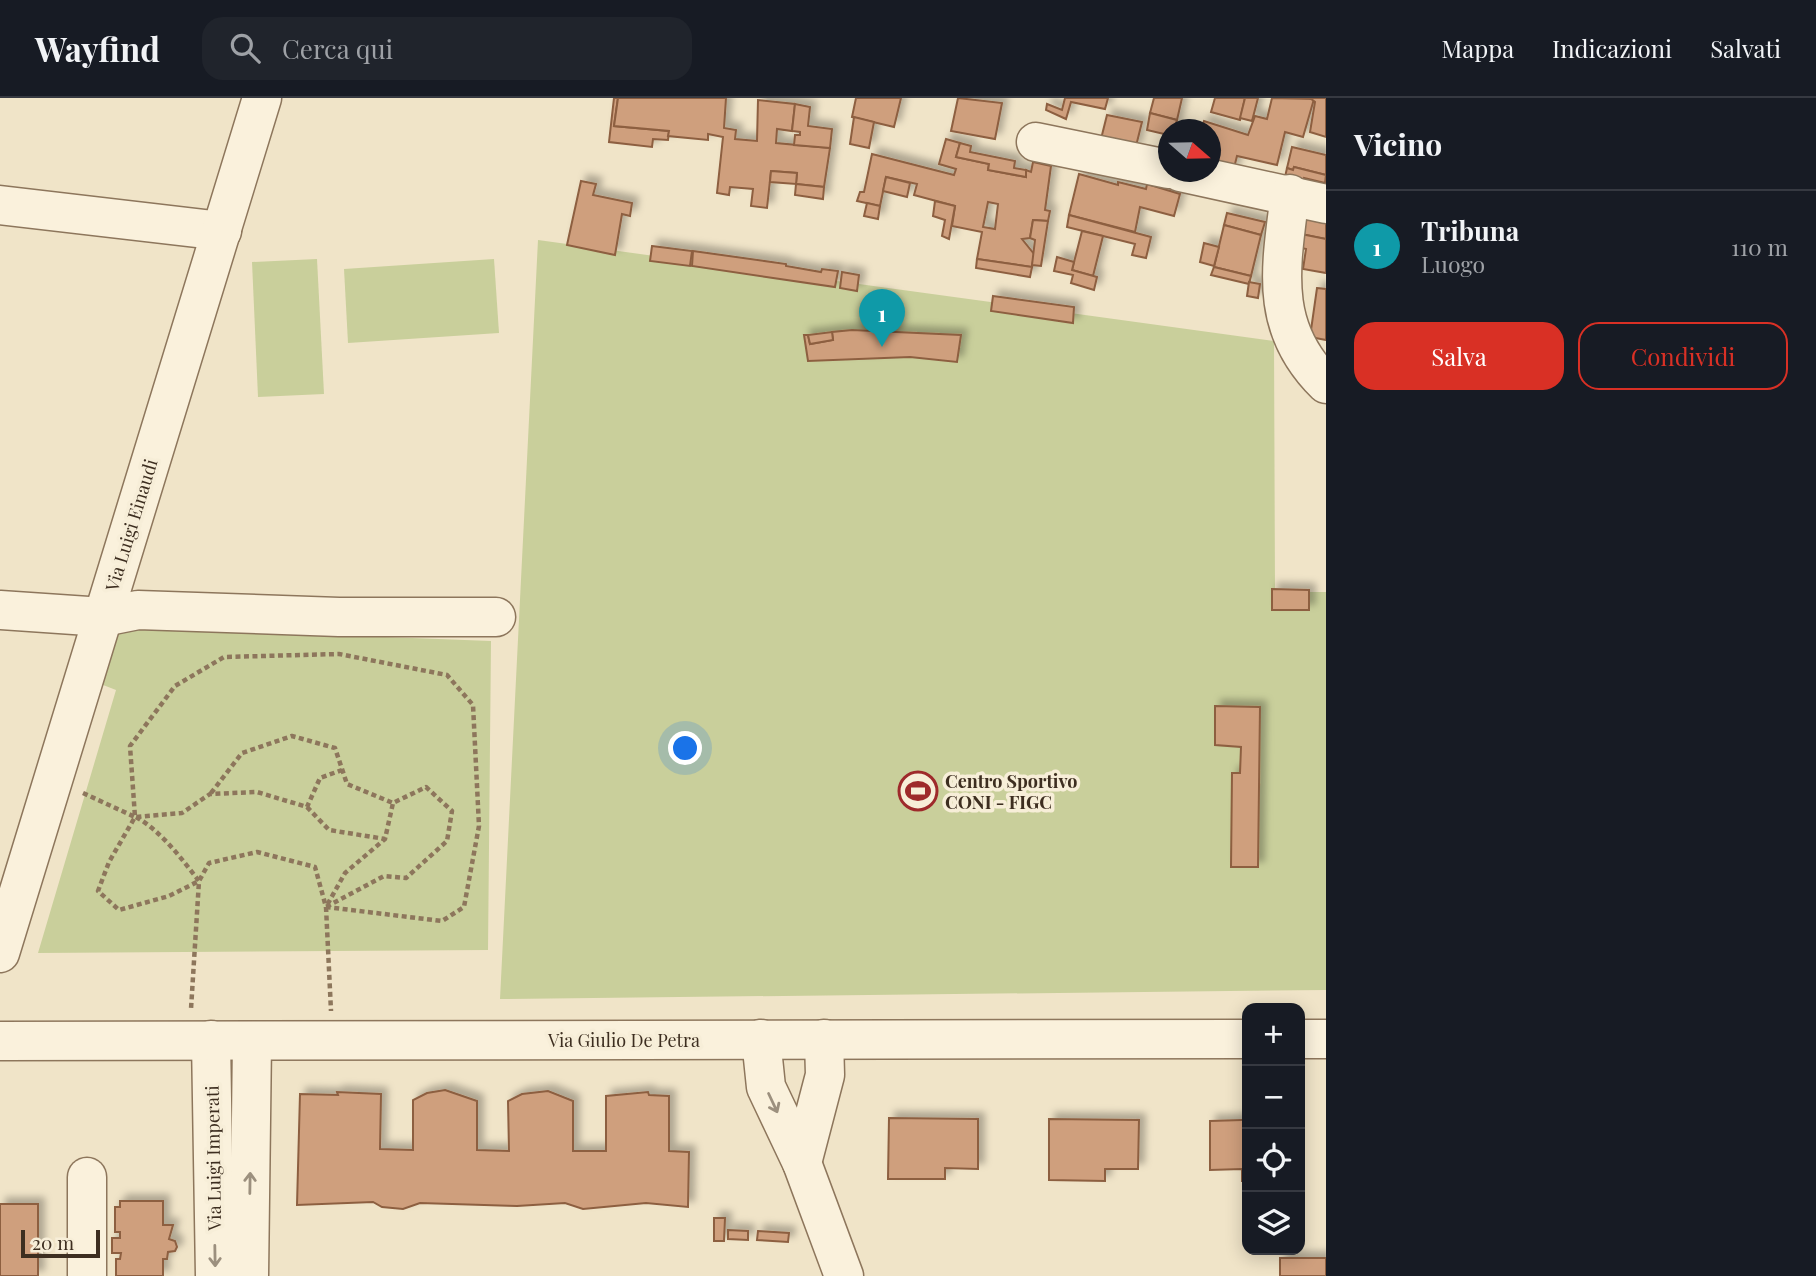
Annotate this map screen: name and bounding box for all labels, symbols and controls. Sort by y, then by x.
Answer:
search box [202,17,692,80]
text: Wayfind [35,26,160,70]
icon: search [226,29,264,67]
text: Cerca qui [282,31,393,66]
text: Mappa [1442,32,1514,64]
text: Indicazioni [1552,32,1672,64]
text: Salvati [1710,32,1781,64]
north arrow [1158,119,1221,182]
text: Vicino [1354,124,1442,164]
text: Tribuna [1421,213,1519,248]
text: 1 [1373,231,1381,262]
text: 110 m [1731,231,1788,262]
text: Luogo [1421,248,1485,279]
pin: 1 [859,289,905,347]
button: Salva [1354,322,1564,390]
button: Condividi [1578,322,1788,390]
street label: Via Luigi Einaudi [99,456,163,595]
your location [668,731,702,765]
place label: Centro Sportivo CONI - FIGC [945,769,1077,814]
sports icon: Centro Sportivo CONI - FIGC [897,770,939,812]
map controls [1242,1003,1305,1255]
button: + [1242,1003,1305,1066]
street label: Via Giulio De Petra [547,1028,700,1052]
button: − [1242,1066,1305,1129]
street label: Via Luigi Imperati [200,1085,226,1232]
one-way arrow [767,1092,781,1113]
button: locate [1242,1129,1305,1192]
one-way arrow [244,1172,257,1195]
button: layers [1242,1192,1305,1255]
scale bar [21,1227,100,1259]
text: 20 m [32,1229,74,1255]
one-way arrow [208,1244,221,1267]

